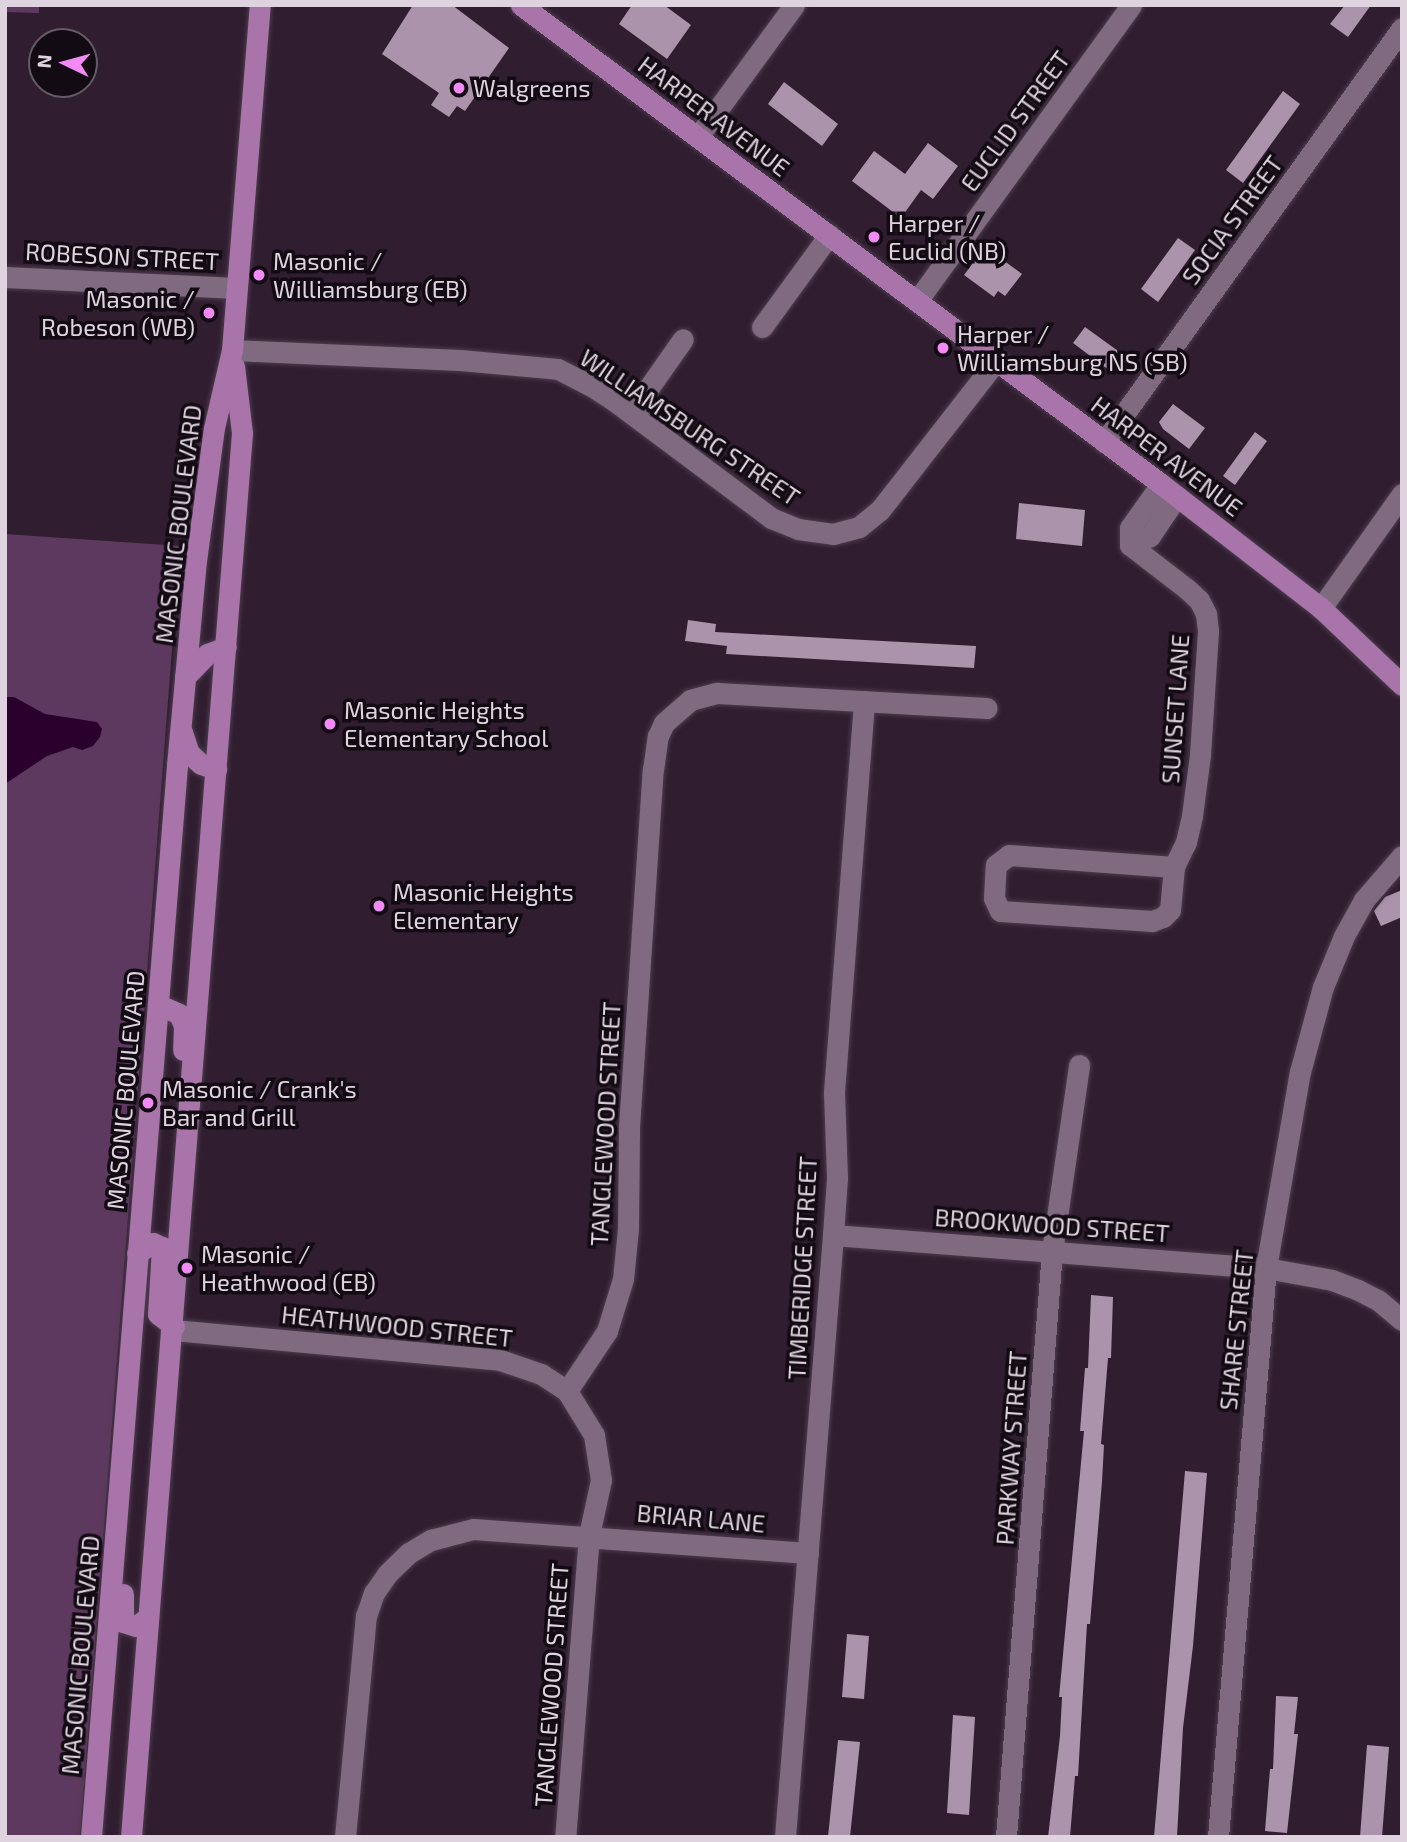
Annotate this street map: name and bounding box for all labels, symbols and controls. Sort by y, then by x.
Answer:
north arrow [28,28,98,98]
street label: EUCLID STREET [955,45,1075,197]
street label: HARPER AVENUE [633,50,795,182]
text: N [32,53,56,69]
place label: Walgreens [473,74,590,102]
marker: Walgreens [451,80,467,96]
street label: SOCIA STREET [1175,150,1289,290]
place label: Harper / Euclid (NB) [888,209,1006,265]
marker: Harper / Euclid (NB) [866,229,882,245]
street label: ROBESON STREET [24,237,220,275]
place label: Masonic / Williamsburg (EB) [273,247,468,303]
marker: Masonic / Williamsburg (EB) [251,267,267,283]
place label: Masonic / Robeson (WB) [41,285,195,341]
marker: Masonic / Robeson (WB) [201,305,217,321]
place label: Harper / Williamsburg NS (SB) [957,320,1188,376]
marker: Harper / Williamsburg NS (SB) [935,340,951,356]
street label: WILLIAMSBURG STREET [575,343,805,511]
street label: HARPER AVENUE [1086,390,1248,522]
street label: MASONIC BOULEVARD [149,403,207,645]
street label: SUNSET LANE [1155,633,1195,785]
place label: Masonic Heights Elementary School [344,696,549,752]
marker: Masonic Heights Elementary School [322,716,338,732]
place label: Masonic Heights Elementary [393,878,574,934]
marker: Masonic Heights Elementary [371,898,387,914]
street label: MASONIC BOULEVARD [100,969,150,1211]
street label: TANGLEWOOD STREET [584,1001,626,1247]
place label: Masonic / Crank's Bar and Grill [162,1075,357,1131]
marker: Masonic / Crank's Bar and Grill [140,1095,156,1111]
street label: TIMBERIDGE STREET [782,1156,822,1380]
street label: BROOKWOOD STREET [934,1202,1170,1248]
place label: Masonic / Heathwood (EB) [201,1240,376,1296]
street label: SHARE STREET [1213,1248,1259,1412]
marker: Masonic / Heathwood (EB) [179,1260,195,1276]
street label: HEATHWOOD STREET [280,1300,514,1352]
street label: PARKWAY STREET [990,1350,1032,1546]
street label: BRIAR LANE [636,1498,766,1538]
street label: MASONIC BOULEVARD [55,1534,105,1776]
street label: TANGLEWOOD STREET [528,1562,574,1808]

